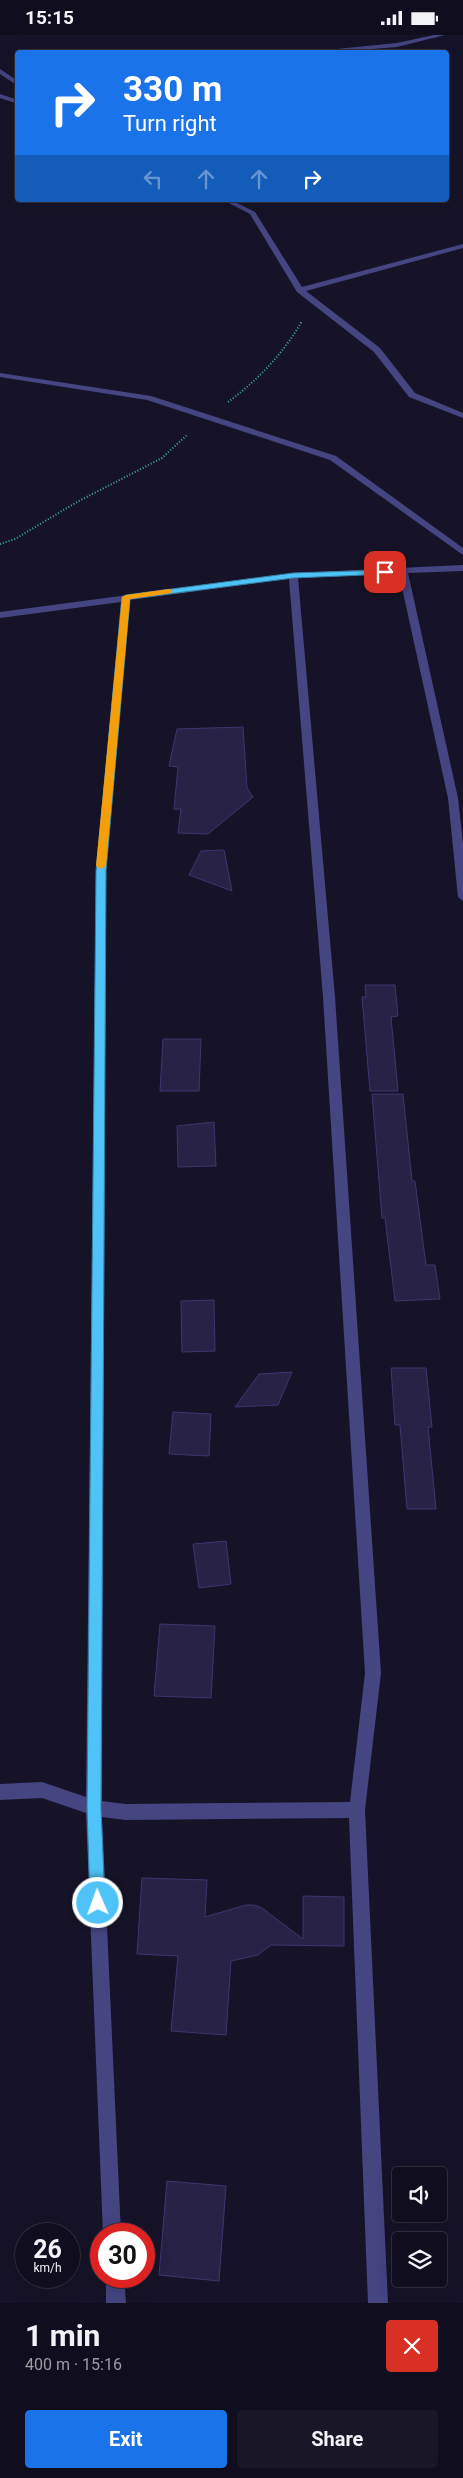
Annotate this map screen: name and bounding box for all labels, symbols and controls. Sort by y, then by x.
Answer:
text: 15:15 [25,6,74,29]
text: 330 m [123,69,222,110]
icon: right [40,70,105,135]
text: Turn right [123,111,217,136]
icon: left [139,165,167,193]
icon: ahead [192,165,220,193]
icon: ahead [245,165,273,193]
icon: right [298,165,326,193]
pin [364,551,406,593]
icon: arrive [371,558,399,586]
position arrow [71,1876,123,1928]
map controls [392,2167,447,2287]
button: sound [392,2167,447,2222]
speed limit sign: 30 [90,2223,155,2288]
button: layers [392,2232,447,2287]
text: 26 [33,2235,62,2264]
text: km/h [33,2261,62,2275]
text: 1 min [25,2318,100,2353]
button: close [386,2320,438,2372]
text: 400 m · 15:16 [25,2355,122,2374]
button: Exit [25,2410,227,2468]
button: Share [237,2410,438,2468]

